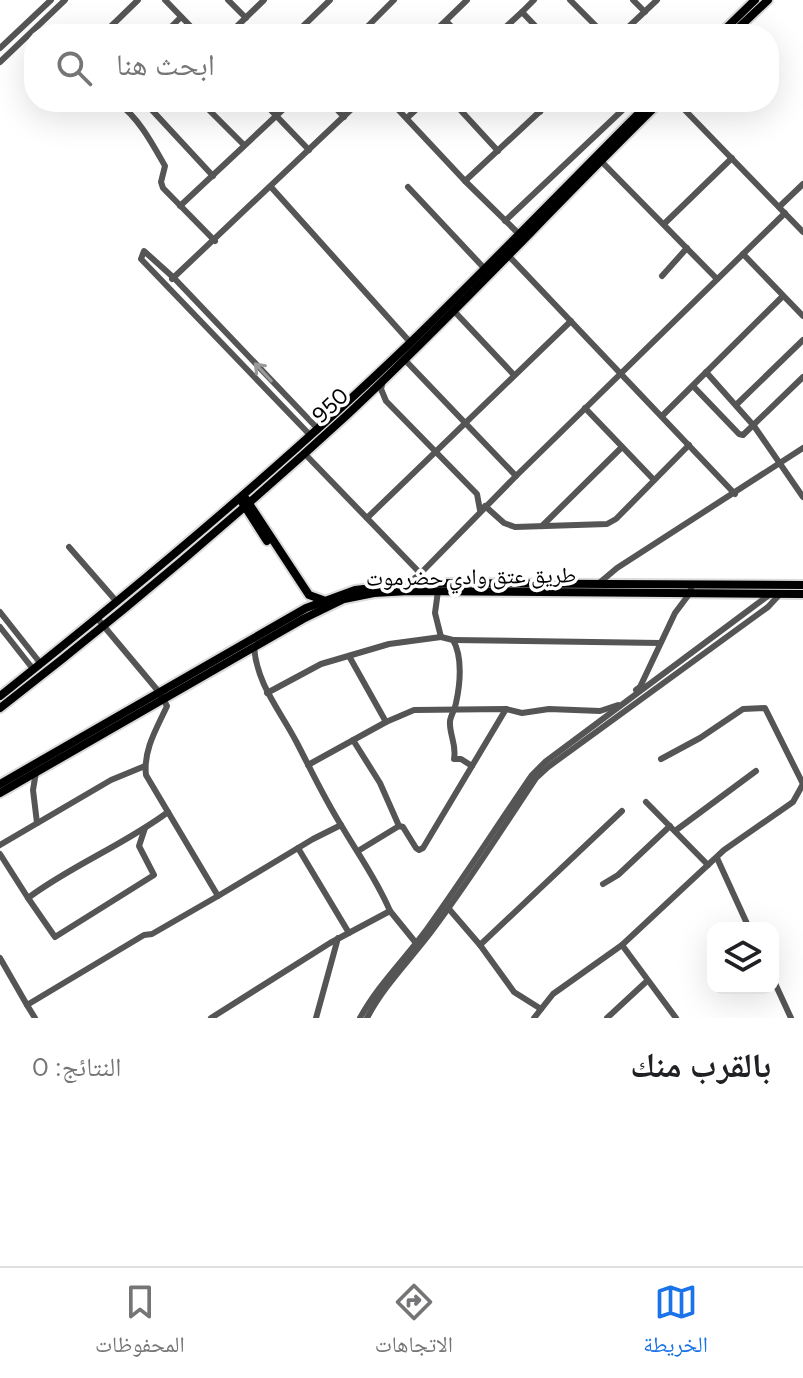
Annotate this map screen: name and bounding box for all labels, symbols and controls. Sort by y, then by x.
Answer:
search box [24,24,779,112]
icon: search [52,46,96,90]
text: ابحث هنا [116,46,215,83]
one-way arrow [254,362,273,382]
street label: 950 [307,382,354,429]
street label: طريق عتق وادي حضرموت [366,561,576,595]
map controls [707,922,779,994]
button: layers [707,922,779,994]
text: بالقرب منك [630,1045,771,1086]
text: النتائج: 0 [32,1051,121,1083]
tab: المحفوظات [95,1280,185,1366]
tab: الاتجاهات [375,1280,453,1366]
tab: الخريطة [643,1280,708,1366]

